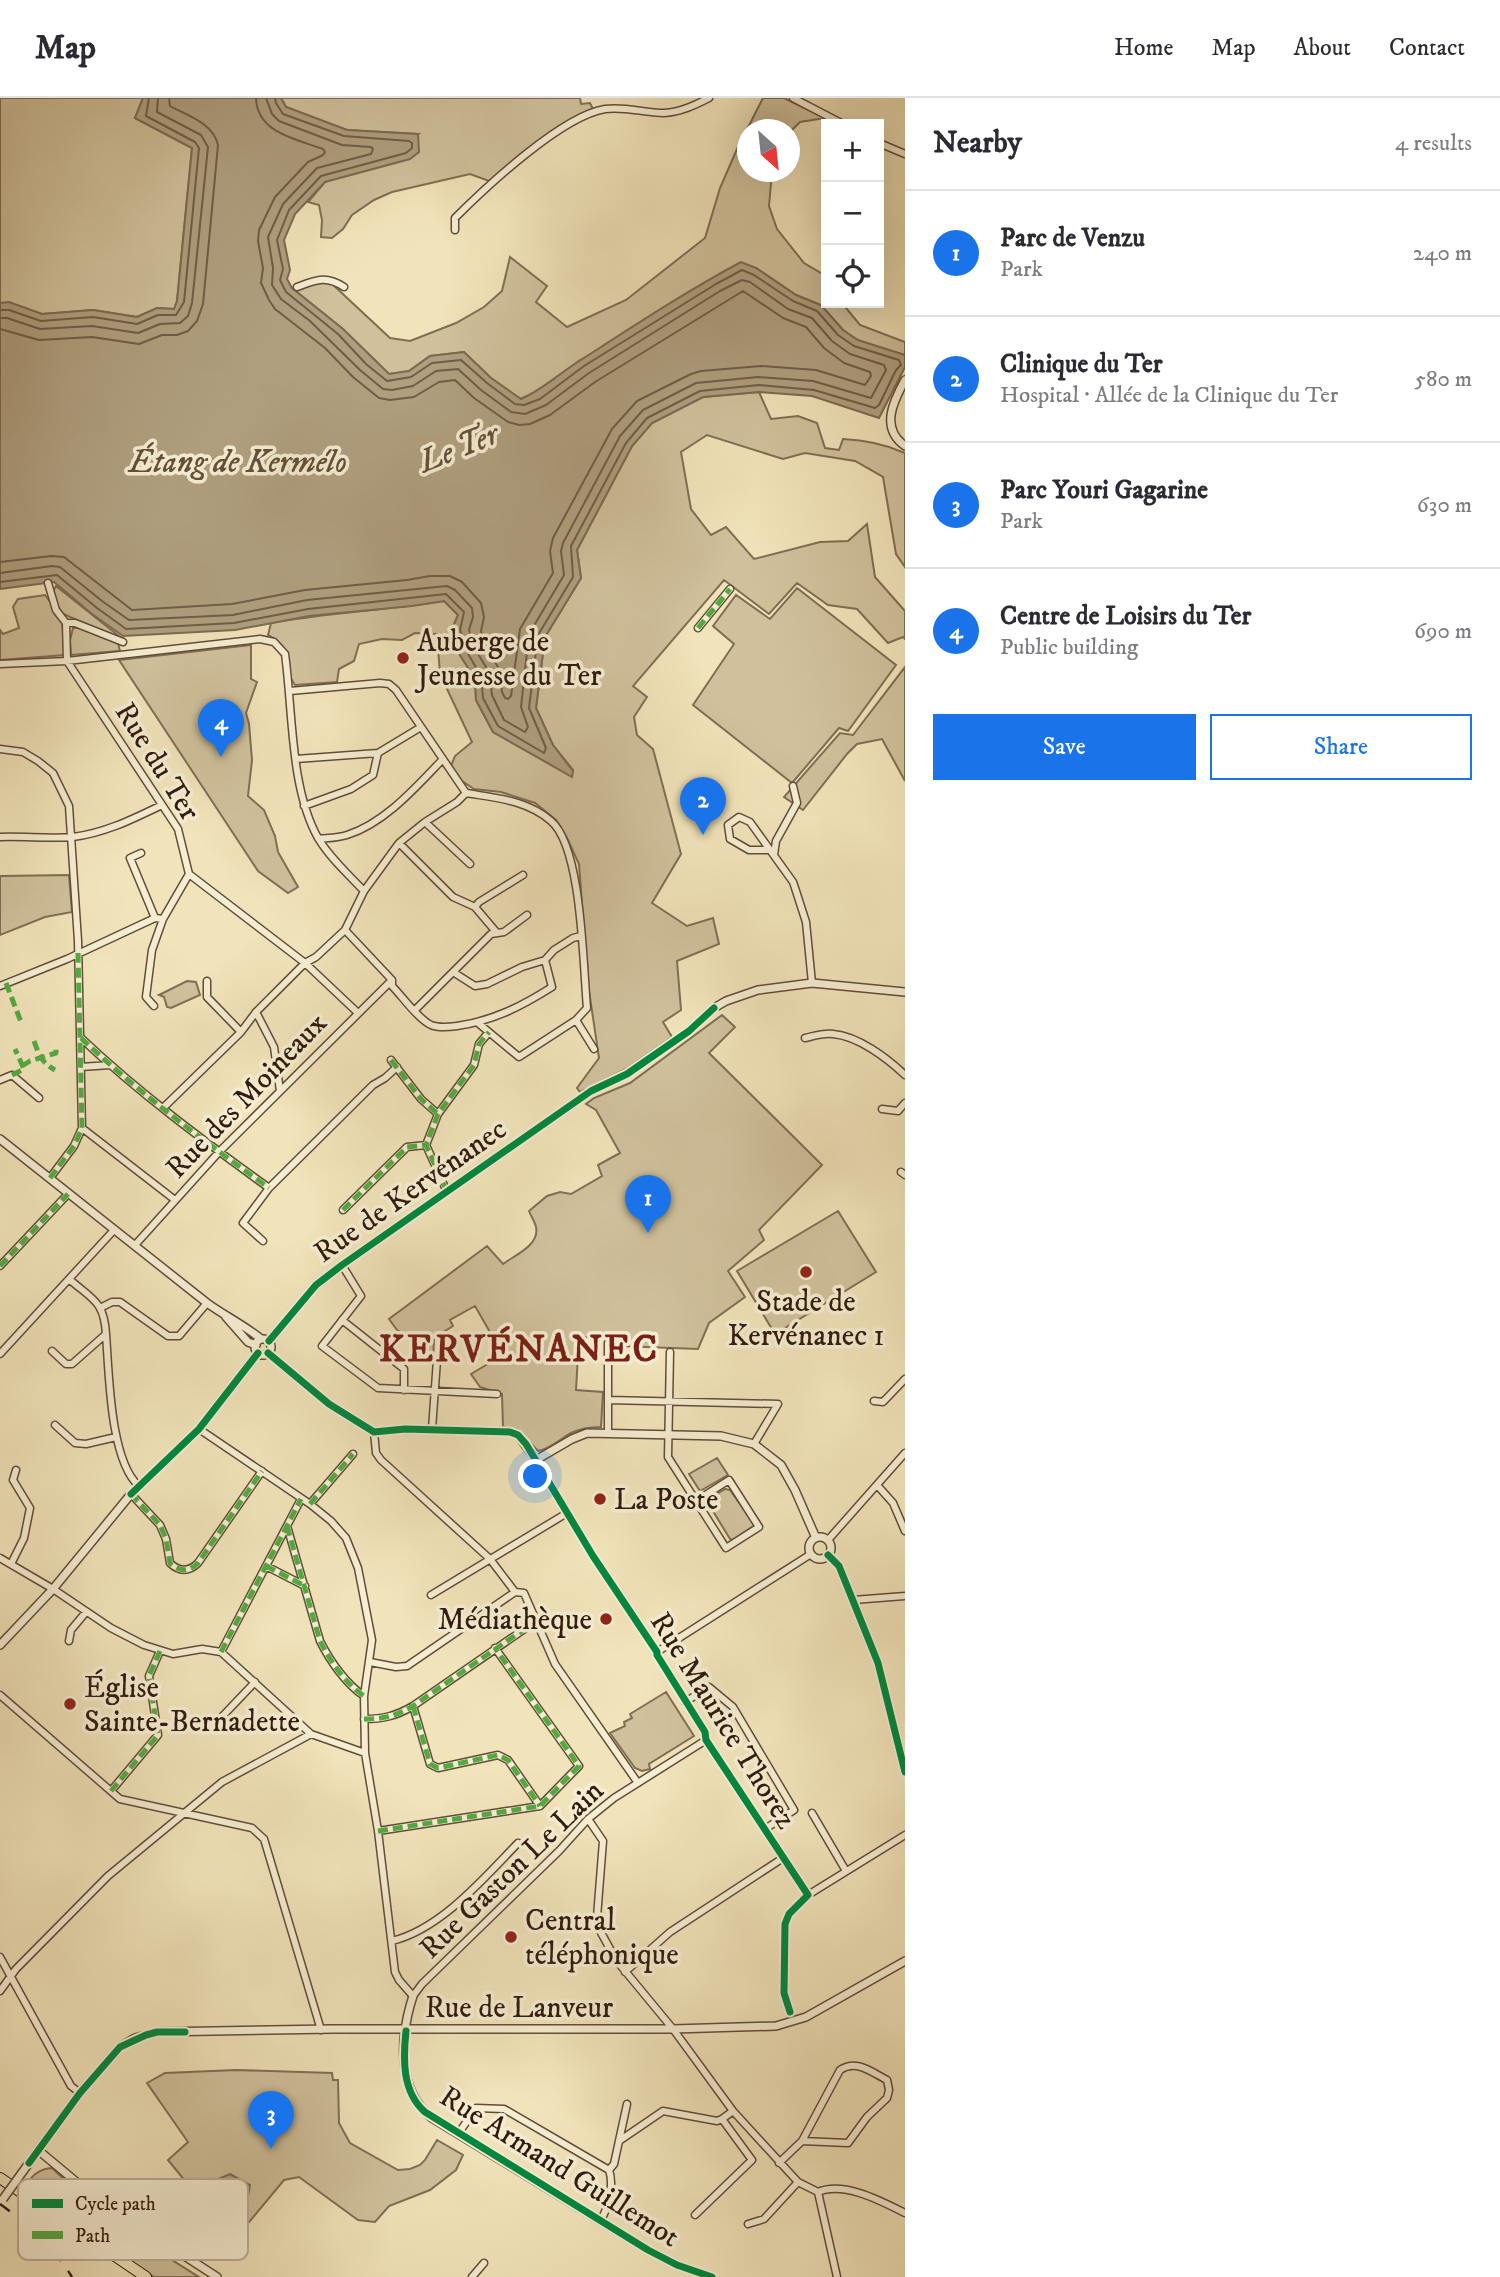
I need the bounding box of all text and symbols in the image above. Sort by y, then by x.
text: Map [35,28,96,69]
text: Home [1114,33,1173,63]
text: Map [1211,33,1256,63]
text: About [1294,33,1351,63]
text: Contact [1389,33,1465,63]
north arrow [737,119,800,182]
map controls [821,119,884,308]
button: + [821,119,884,182]
text: Nearby [933,125,1022,162]
text: 4 results [1395,129,1472,158]
button: − [821,182,884,245]
text: Parc de Venzu [1000,222,1145,255]
text: 1 [952,239,960,268]
text: 240 m [1413,239,1472,268]
button: locate [821,245,884,308]
text: Park [1000,255,1043,284]
text: Clinique du Ter [1000,348,1162,381]
text: 2 [950,365,962,394]
text: 580 m [1415,365,1472,394]
text: Hospital · Allée de la Clinique du Ter [1000,381,1338,410]
water label: Le Ter [411,414,507,484]
water label: Étang de Kermélo [127,442,347,483]
text: Parc Youri Gagarine [1000,474,1208,507]
text: 3 [952,491,960,520]
text: 630 m [1417,491,1472,520]
text: Park [1000,507,1043,536]
text: Centre de Loisirs du Ter [1000,600,1251,633]
text: 4 [949,617,963,646]
text: 690 m [1414,617,1472,646]
place label: Auberge de Jeunesse du Ter [414,624,601,695]
text: Public building [1000,633,1138,662]
marker: Auberge de Jeunesse du Ter [395,650,411,666]
street label: Rue du Ter [106,696,208,828]
pin: 4 [198,699,244,757]
button: Save [933,714,1196,780]
button: Share [1210,714,1472,780]
pin: 2 [680,777,726,835]
street label: Rue des Moineaux [159,1005,336,1187]
street label: Rue de Kervénanec [307,1111,514,1271]
pin: 1 [625,1175,671,1233]
marker: Stade de Kervénanec 1 [798,1264,814,1280]
place label: Stade de Kervénanec 1 [727,1284,885,1355]
district label: KERVÉNANEC [379,1325,659,1374]
your location [518,1459,552,1493]
place label: La Poste [614,1482,718,1519]
marker: La Poste [592,1491,608,1507]
place label: Médiathèque [438,1602,592,1639]
street label: Rue Maurice Thorez [641,1606,804,1836]
marker: Médiathèque [598,1611,614,1627]
place label: Église Sainte-Bernadette [84,1669,300,1741]
marker: Église Sainte-Bernadette [62,1696,78,1712]
street label: Rue Gaston Le Lain [412,1773,612,1967]
place label: Central téléphonique [525,1903,679,1974]
marker: Central téléphonique [503,1929,519,1945]
street label: Rue de Lanveur [425,1990,613,2027]
street label: Rue Armand Guillemot [432,2078,686,2256]
pin: 3 [248,2091,294,2149]
legend [18,2179,248,2260]
text: Cycle path [75,2193,156,2216]
text: Path [75,2225,110,2248]

